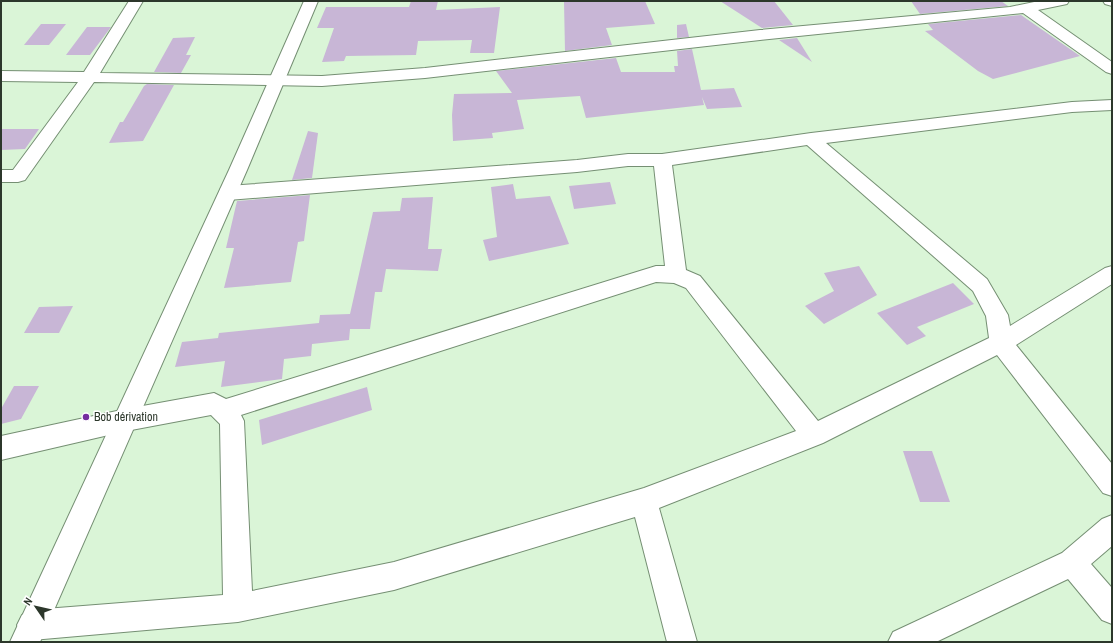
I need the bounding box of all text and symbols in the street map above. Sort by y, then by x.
place label: Bob dérivation [94,409,158,425]
marker: Bob dérivation [81,412,91,422]
north arrow [16,587,56,627]
text: N [20,595,35,608]

